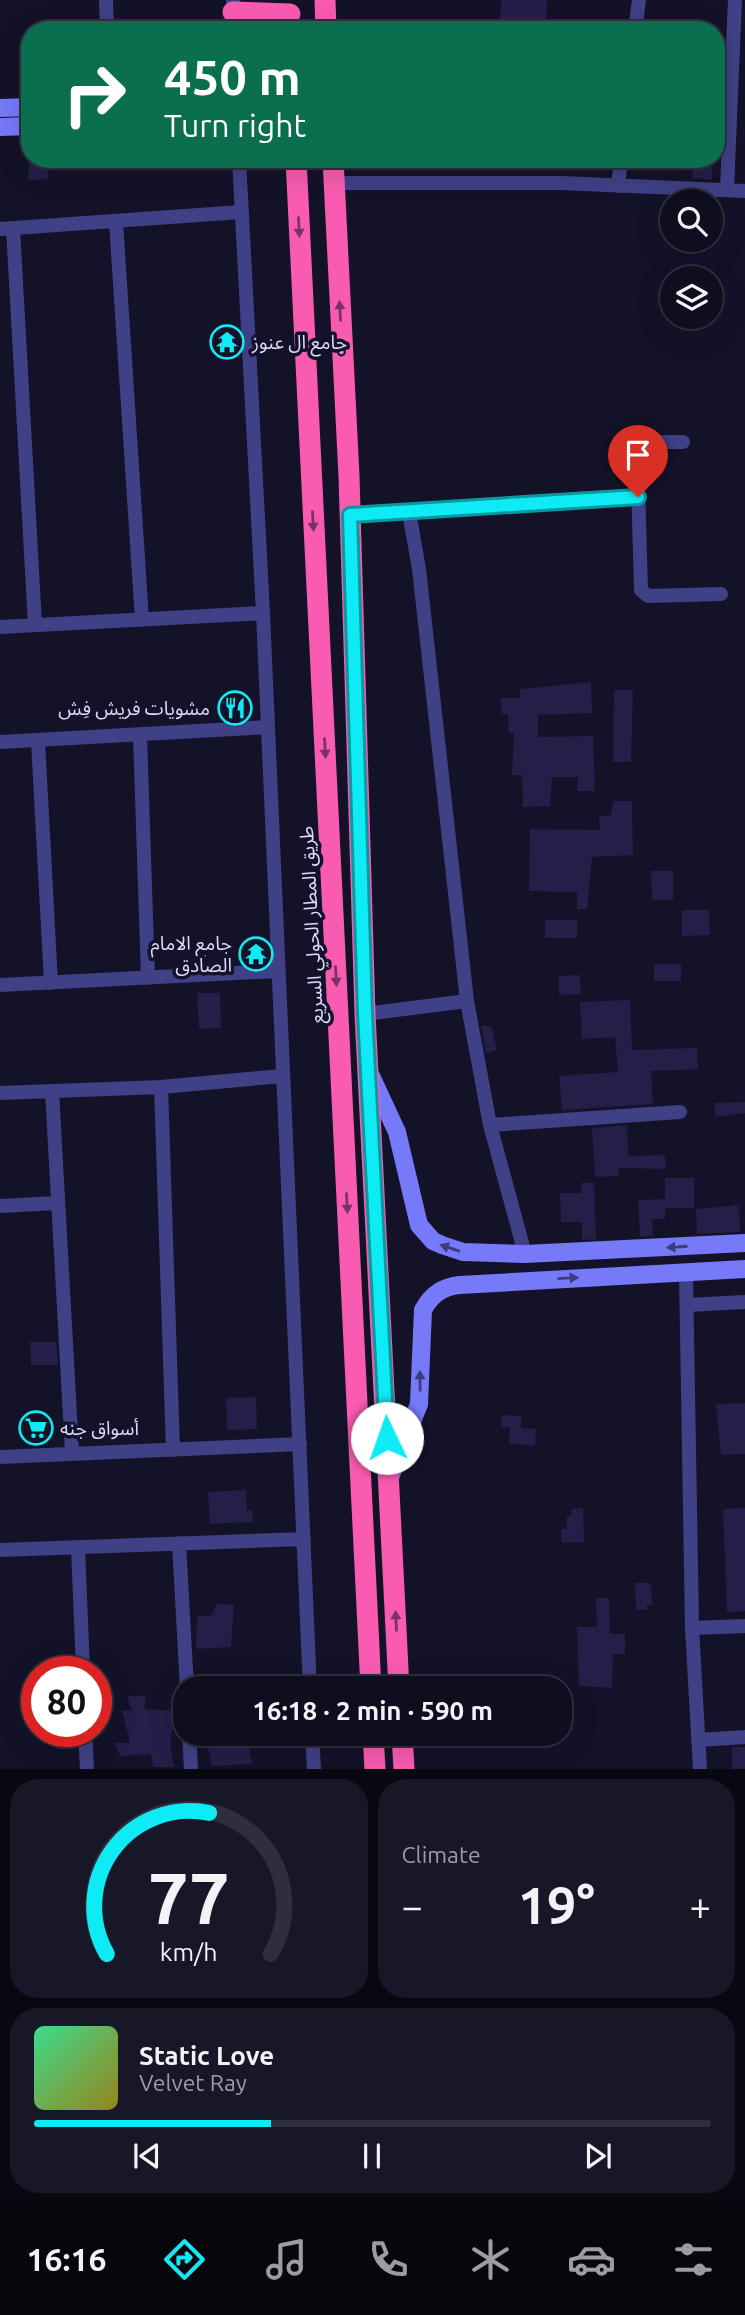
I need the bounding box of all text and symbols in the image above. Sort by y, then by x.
icon: right [49,49,140,140]
text: 450 m [164,49,301,104]
text: Turn right [164,107,306,143]
map controls [660,189,723,329]
button: search [660,189,723,252]
one-way arrow [294,217,305,239]
button: layers [660,266,723,329]
one-way arrow [335,300,346,322]
temple icon: جامع ال عنوز [208,323,246,361]
place label: جامع ال عنوز [251,331,347,357]
pin [608,425,668,497]
icon: arrive [619,436,657,474]
one-way arrow [308,510,319,532]
restaurant icon: مشويات فريش فِش [216,689,254,727]
place label: مشويات فريش فِش [58,697,210,720]
one-way arrow [319,738,330,760]
street label: طريق المطار الحولي السريع [295,825,332,1025]
place label: جامع الامام الصادق [151,932,232,976]
temple icon: جامع الامام الصادق [237,935,275,973]
one-way arrow [331,965,342,987]
one-way arrow [342,1192,353,1214]
one-way arrow [440,1242,461,1253]
one-way arrow [666,1242,688,1253]
one-way arrow [557,1273,579,1284]
one-way arrow [415,1370,426,1392]
position arrow [350,1401,424,1475]
supermarket icon: أسواق جنه [17,1409,55,1447]
place label: أسواق جنه [60,1417,139,1440]
one-way arrow [390,1609,401,1631]
speed limit sign: 80 [21,1656,112,1747]
text: 16:18 · 2 min · 590 m [252,1696,493,1725]
text: Climate [402,1842,481,1867]
text: 77 [148,1857,230,1939]
text: 19° [518,1876,595,1934]
text: − [402,1885,423,1927]
text: + [690,1885,711,1927]
text: km/h [160,1938,218,1966]
text: Static Love [139,2041,274,2070]
text: Velvet Ray [139,2070,247,2095]
icon: previous [128,2137,166,2175]
icon: pause [353,2137,391,2175]
icon: next [579,2137,617,2175]
icon: directions [160,2235,209,2284]
icon: music [262,2235,311,2284]
icon: phone [364,2235,413,2284]
icon: climate [466,2235,515,2284]
icon: car [567,2235,616,2284]
icon: filters [669,2235,718,2284]
text: 16:16 [26,2241,107,2277]

